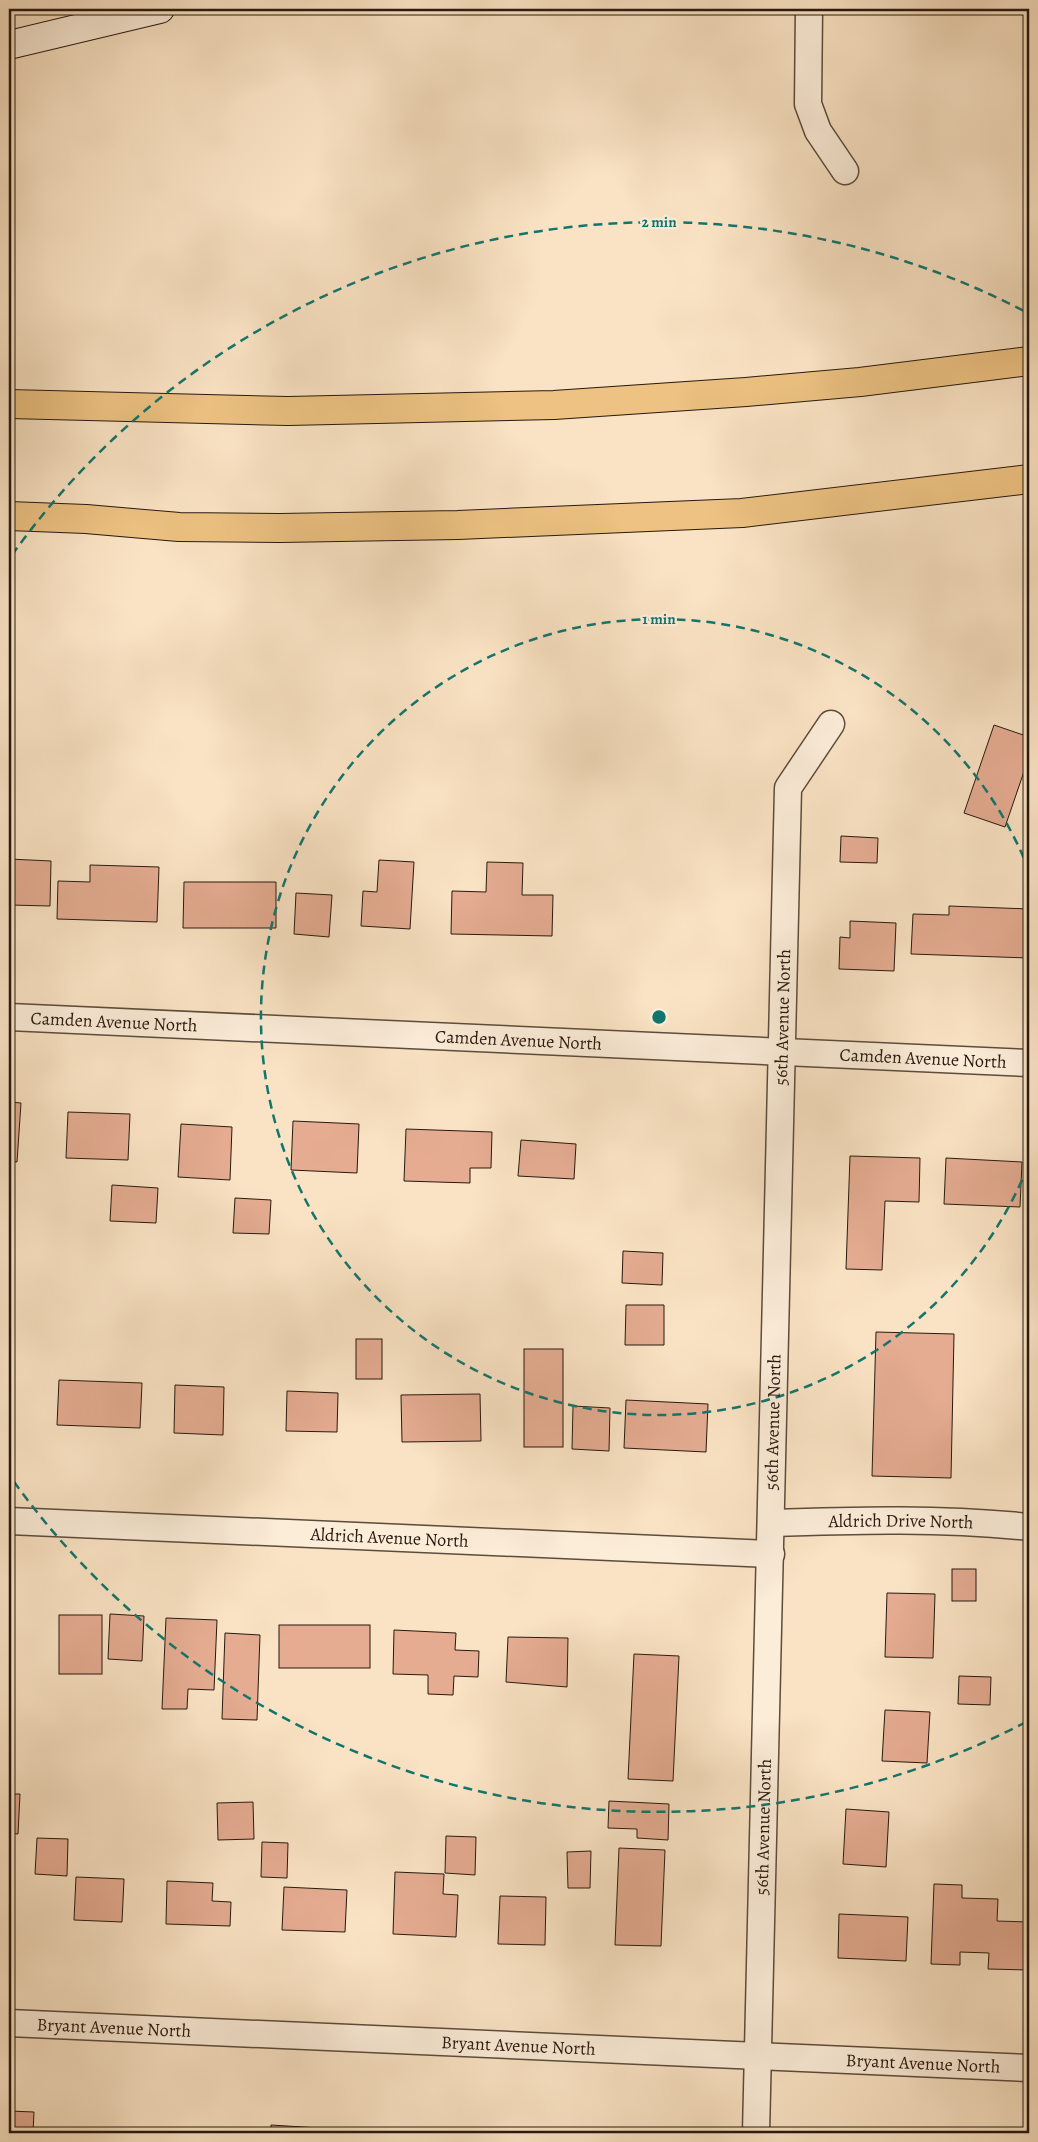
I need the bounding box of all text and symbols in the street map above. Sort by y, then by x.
text: 2 min [641,212,677,232]
text: 1 min [642,609,676,629]
street label: 56th Avenue North [769,948,796,1086]
street label: Camden Avenue North [30,1006,198,1038]
centre of rings [650,1008,668,1026]
street label: Camden Avenue North [434,1024,603,1056]
street label: Camden Avenue North [839,1042,1007,1074]
street label: 56th Avenue North [759,1353,787,1491]
street label: Aldrich Drive North [827,1508,974,1535]
street label: Aldrich Avenue North [309,1522,470,1553]
street label: 56th Avenue North [750,1758,777,1896]
street label: Bryant Avenue North [36,2012,192,2043]
street label: Bryant Avenue North [441,2030,597,2061]
street label: Bryant Avenue North [845,2048,1001,2079]

